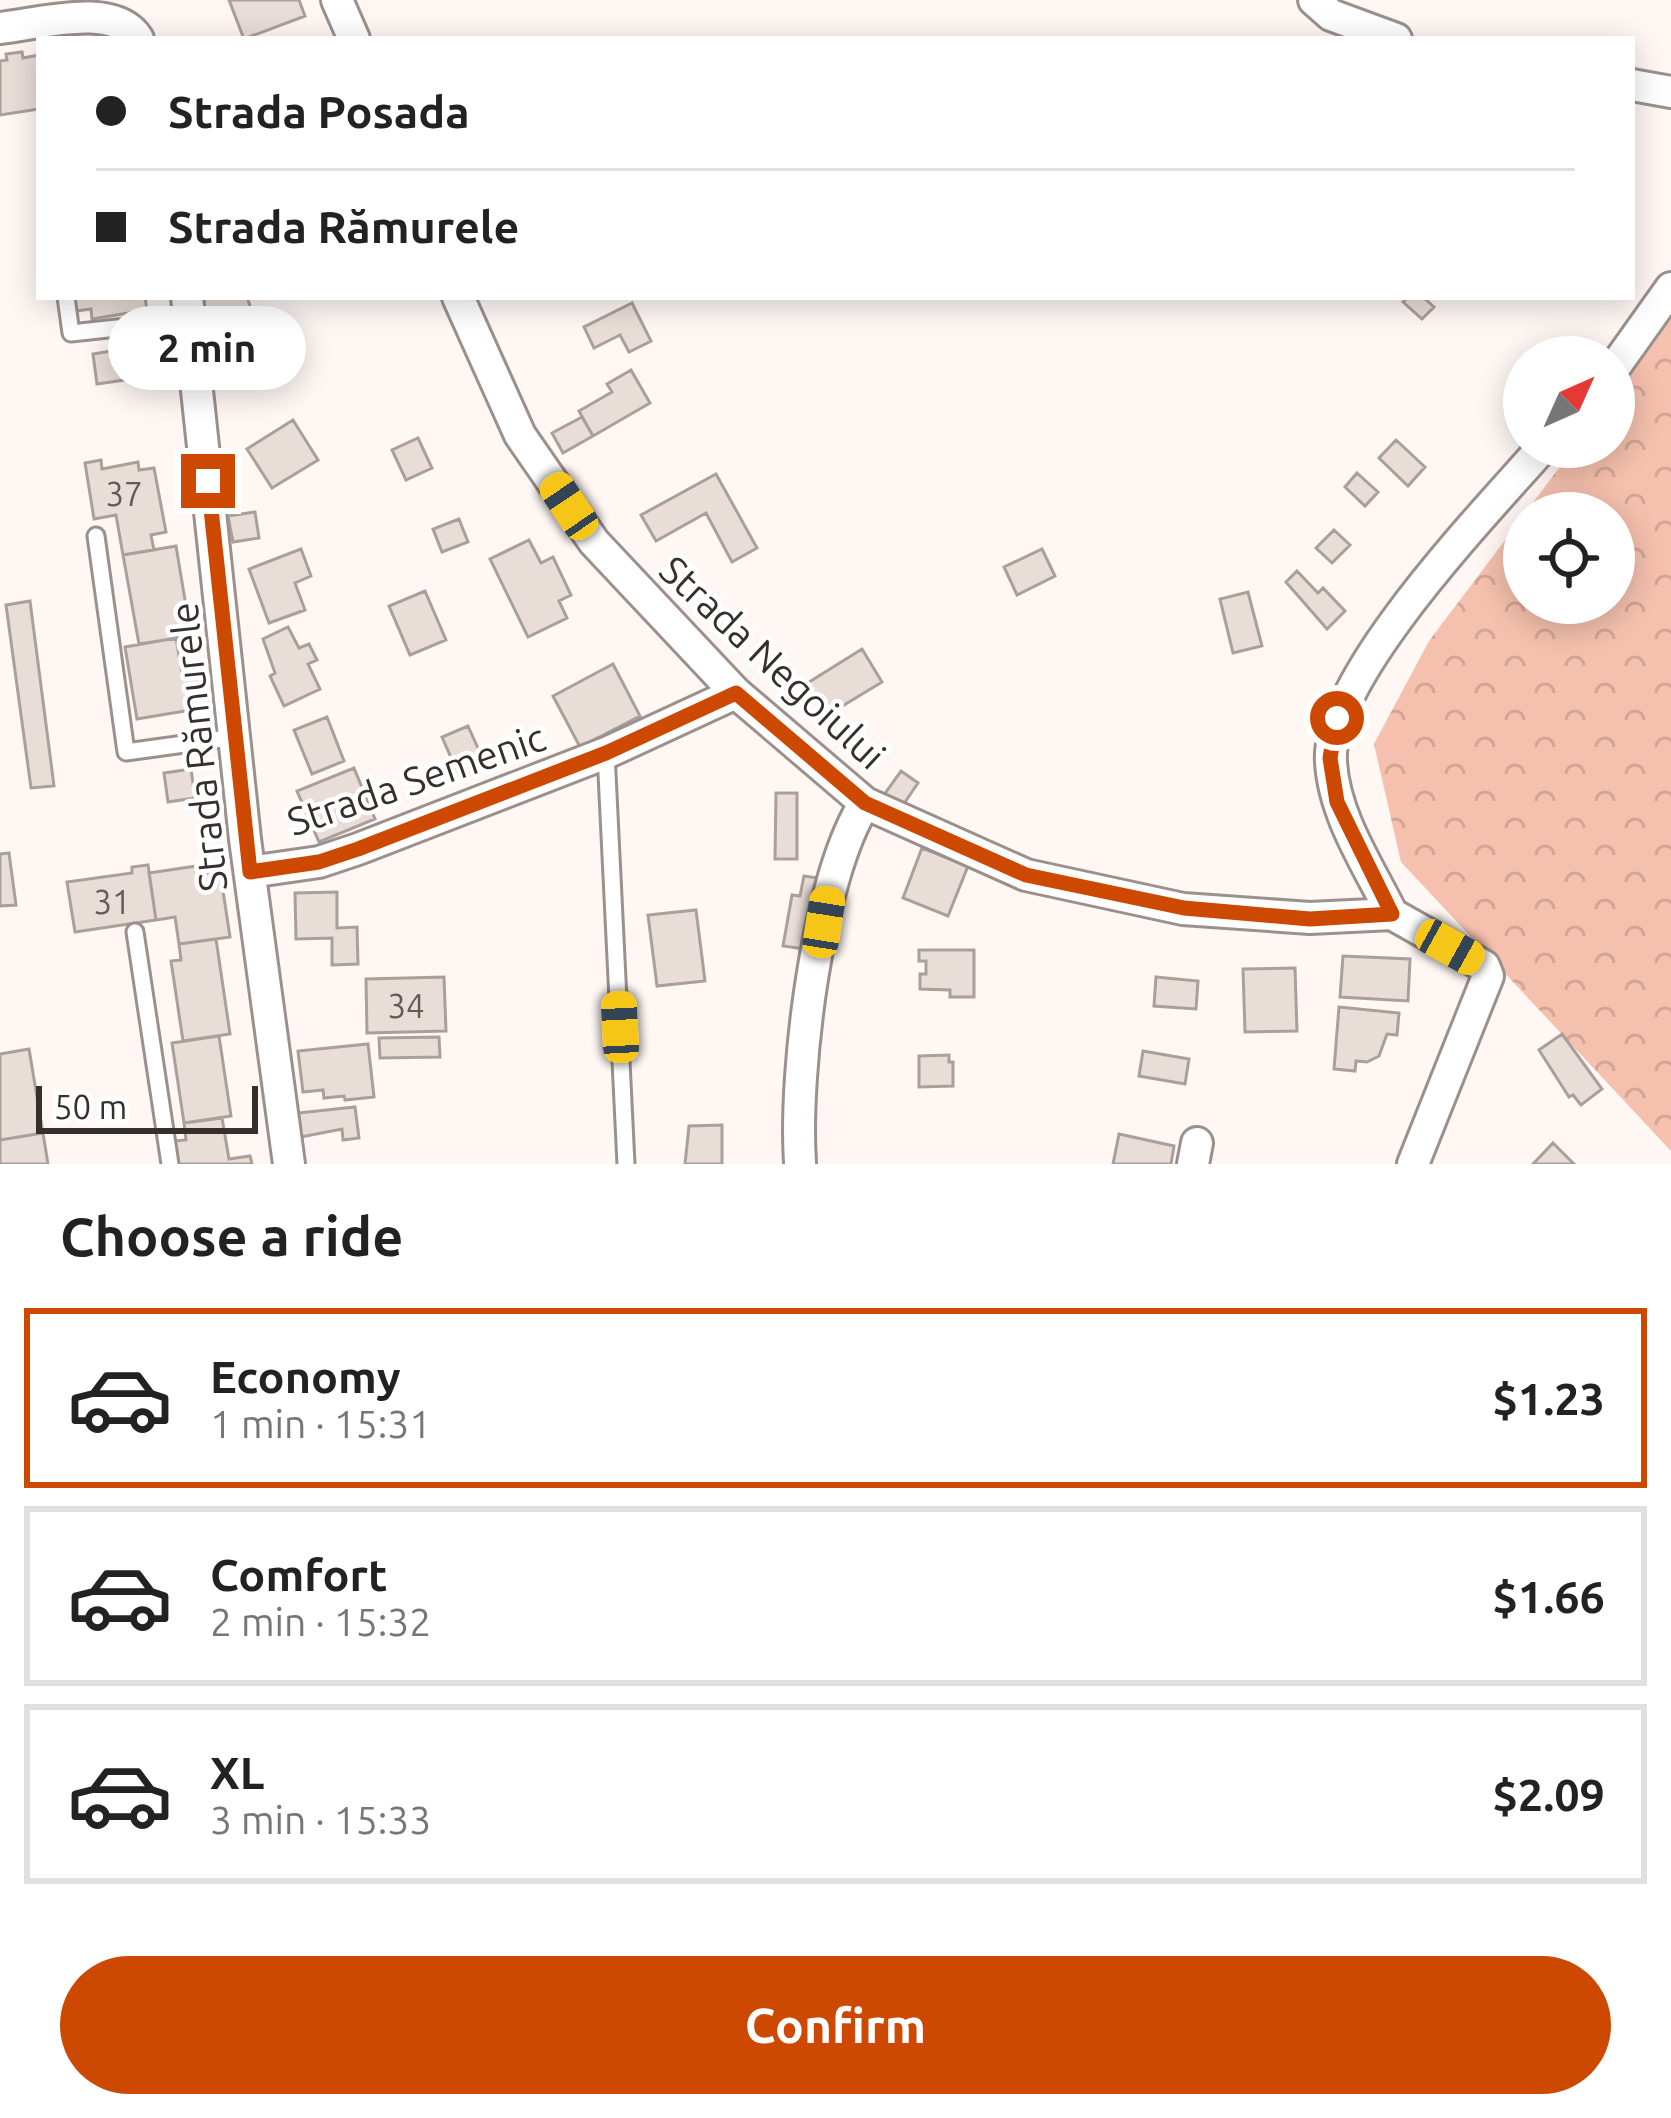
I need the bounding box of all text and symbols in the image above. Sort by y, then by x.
text: Strada Posada [168,86,470,137]
text: Strada Rămurele [168,201,519,252]
callout: 2 min [109,307,307,391]
text: 2 min [158,326,256,369]
north arrow [1503,336,1635,468]
map controls [1503,336,1635,624]
route end [181,454,235,508]
car [534,466,604,546]
house number: 37 [105,475,143,512]
button: locate [1503,492,1635,624]
street label: Strada Negoiului [652,547,894,777]
street label: Strada Rămurele [161,600,235,894]
route start [1310,691,1364,745]
street label: Strada Semenic [282,715,550,843]
house number: 31 [93,883,131,920]
car [801,884,847,960]
car [1410,914,1490,980]
house number: 34 [387,987,425,1024]
car [600,990,640,1064]
scale bar [36,1080,258,1133]
text: 50 m [54,1088,127,1125]
text: Choose a ride [60,1206,403,1266]
icon: car [66,1344,174,1452]
text: Economy [210,1351,401,1402]
text: $1.23 [1492,1373,1605,1424]
text: 1 min · 15:31 [210,1402,431,1445]
icon: car [66,1542,174,1650]
text: Comfort [210,1549,387,1600]
text: $1.66 [1492,1571,1605,1622]
text: 2 min · 15:32 [210,1600,431,1643]
icon: car [66,1740,174,1848]
text: XL [210,1747,264,1798]
text: $2.09 [1492,1769,1605,1820]
text: 3 min · 15:33 [210,1798,431,1841]
button: Confirm [60,1956,1611,2094]

